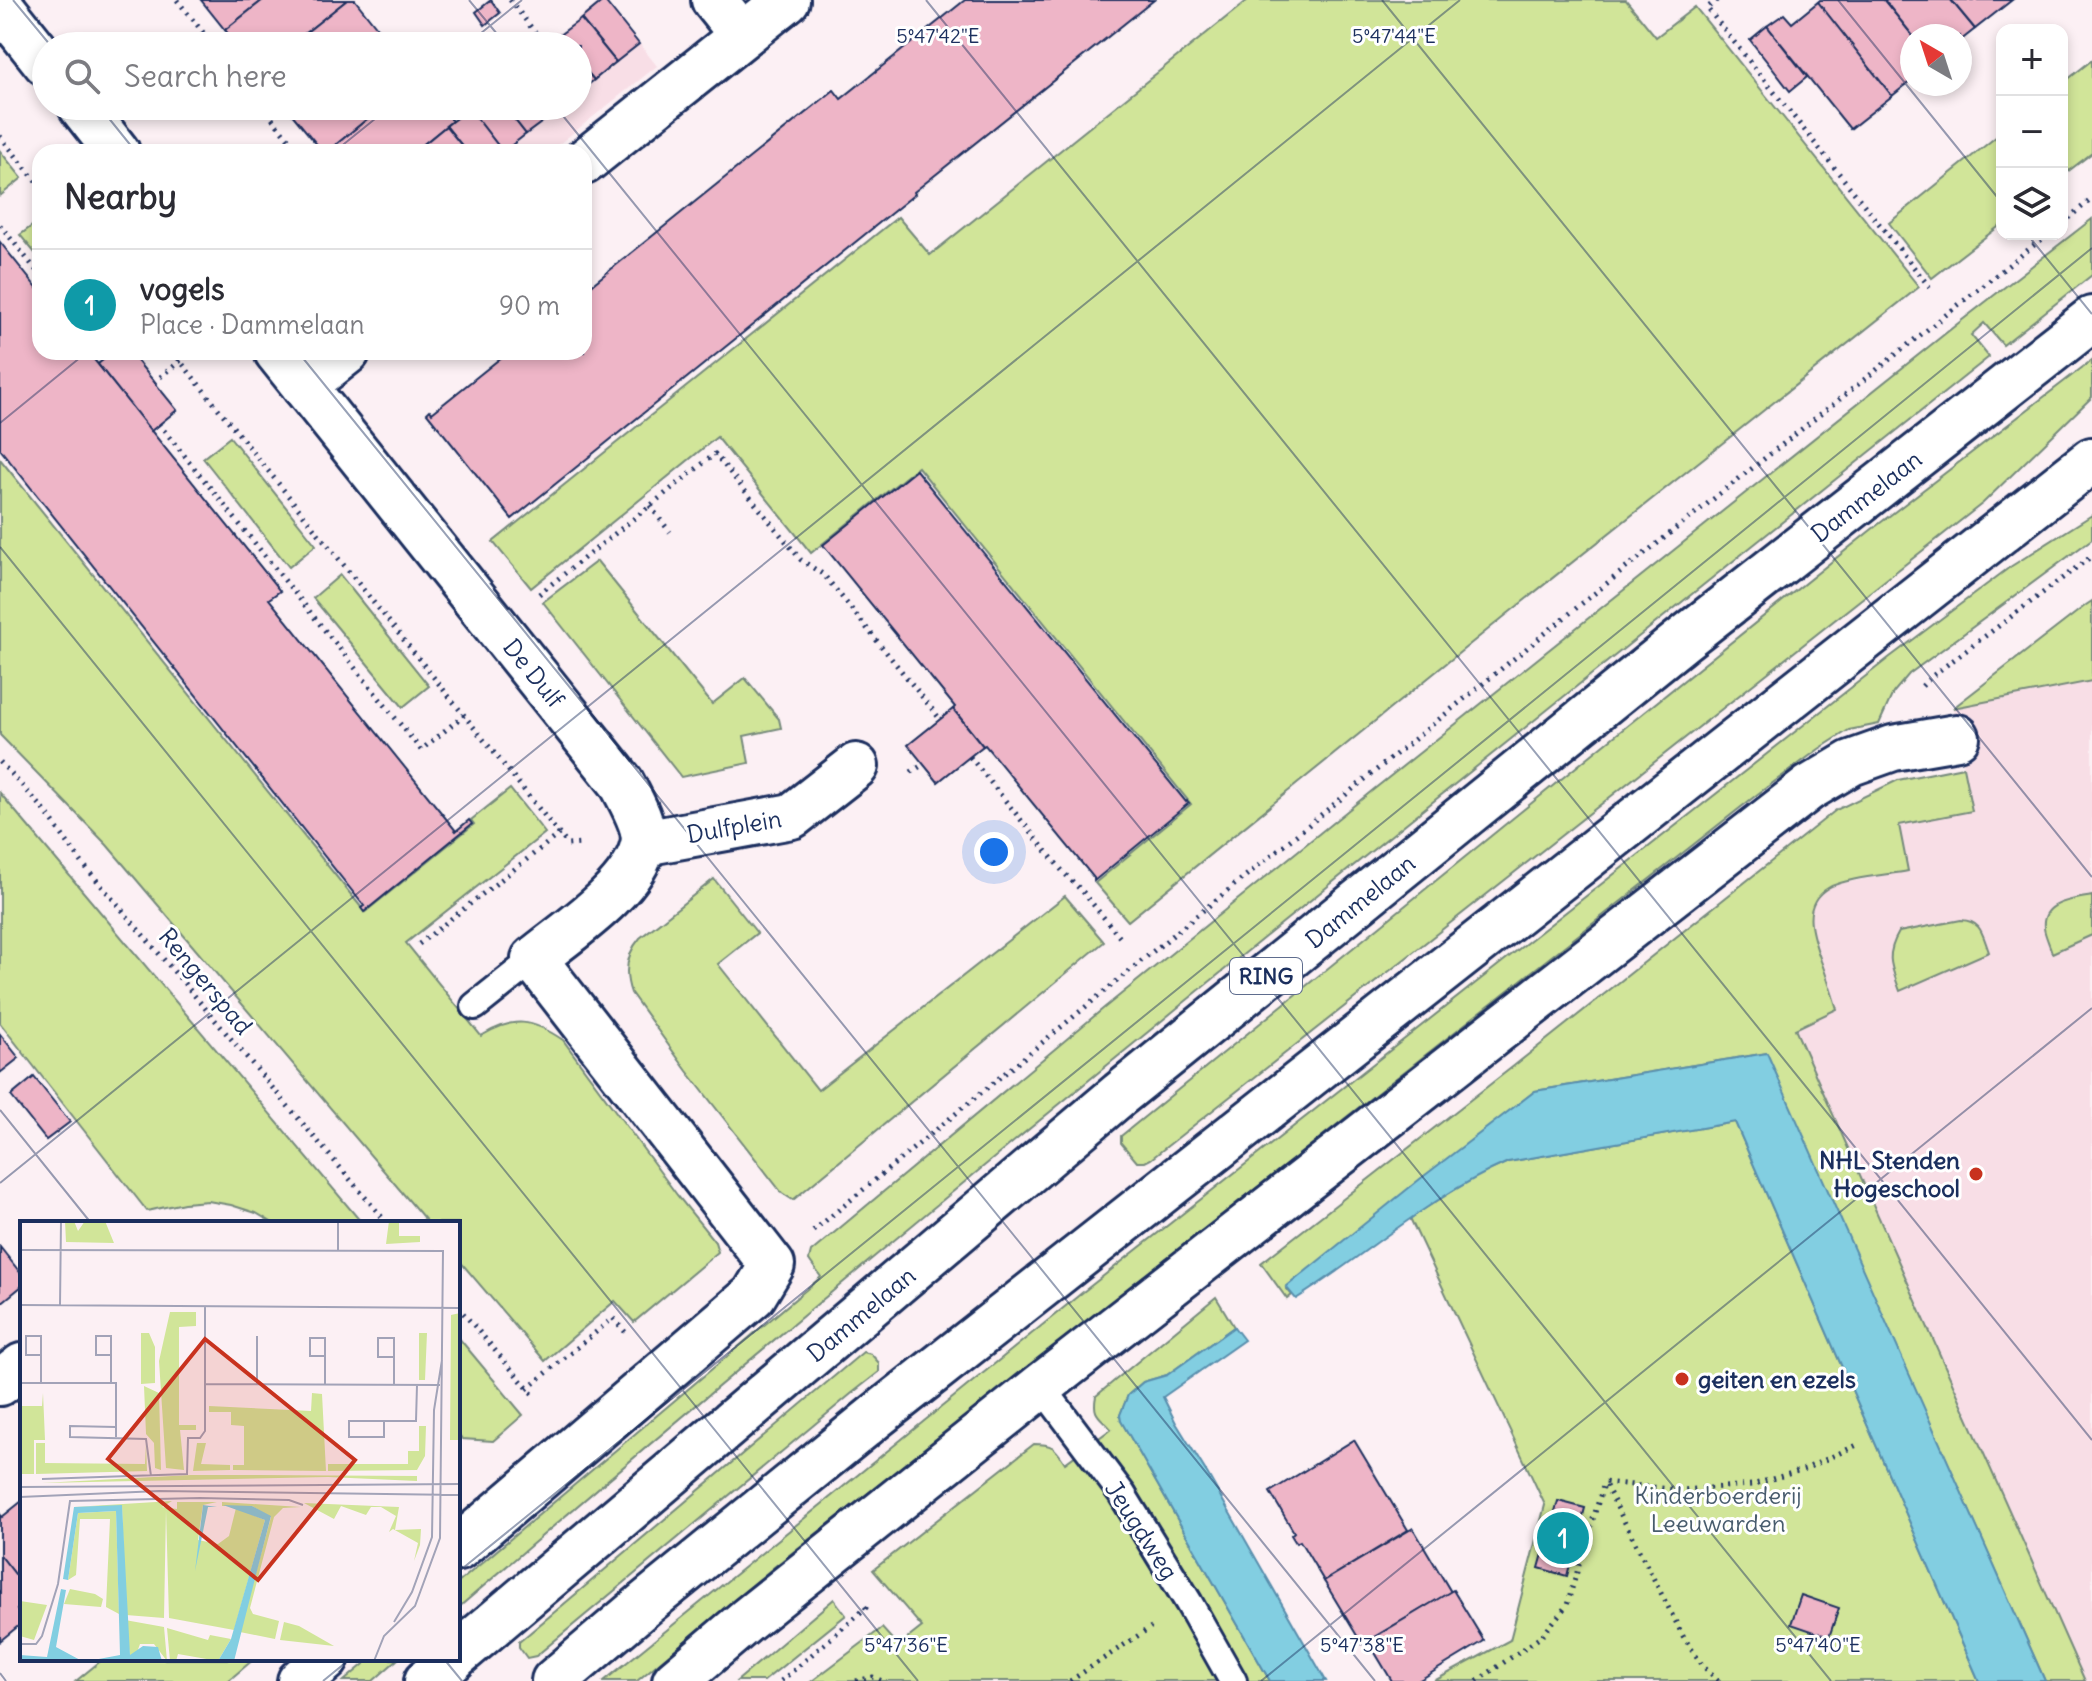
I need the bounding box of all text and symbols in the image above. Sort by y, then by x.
text: 5°47'42"E [896,23,980,48]
text: 5°47'44"E [1352,23,1436,48]
north arrow [1900,24,1972,96]
map controls [1996,24,2068,240]
button: + [1996,24,2068,96]
search box [32,32,592,120]
icon: search [60,54,104,98]
text: Search here [124,57,287,95]
button: − [1996,96,2068,168]
button: layers [1996,168,2068,240]
text: Nearby [64,175,177,218]
text: vogels [140,270,225,308]
text: 1 [85,289,95,322]
text: 90 m [499,289,560,322]
text: Place · Dammelaan [140,308,364,341]
street label: Dammelaan [1805,443,1927,549]
street label: De Dulf [497,633,572,714]
street label: Dulfplein [684,803,784,849]
your location [974,832,1014,872]
street label: Dammelaan [1299,848,1421,954]
street label: Rengerspad [153,922,259,1040]
road number: RING [1230,958,1302,994]
place label: NHL Stenden Hogeschool [1819,1145,1960,1203]
marker: NHL Stenden Hogeschool [1967,1165,1985,1183]
inset map [20,1221,460,1661]
street label: Dammelaan [801,1260,921,1368]
place label: geiten en ezels [1698,1364,1856,1394]
marker: geiten en ezels [1673,1370,1691,1388]
street label: Jeugdweg [1099,1475,1185,1585]
park label: Kinderboerderij Leeuwarden [1634,1480,1802,1538]
pin: 1 [1537,1508,1589,1568]
text: 5°47'36"E [864,1632,948,1657]
text: 5°47'38"E [1320,1632,1404,1657]
text: 5°47'40"E [1775,1632,1861,1657]

